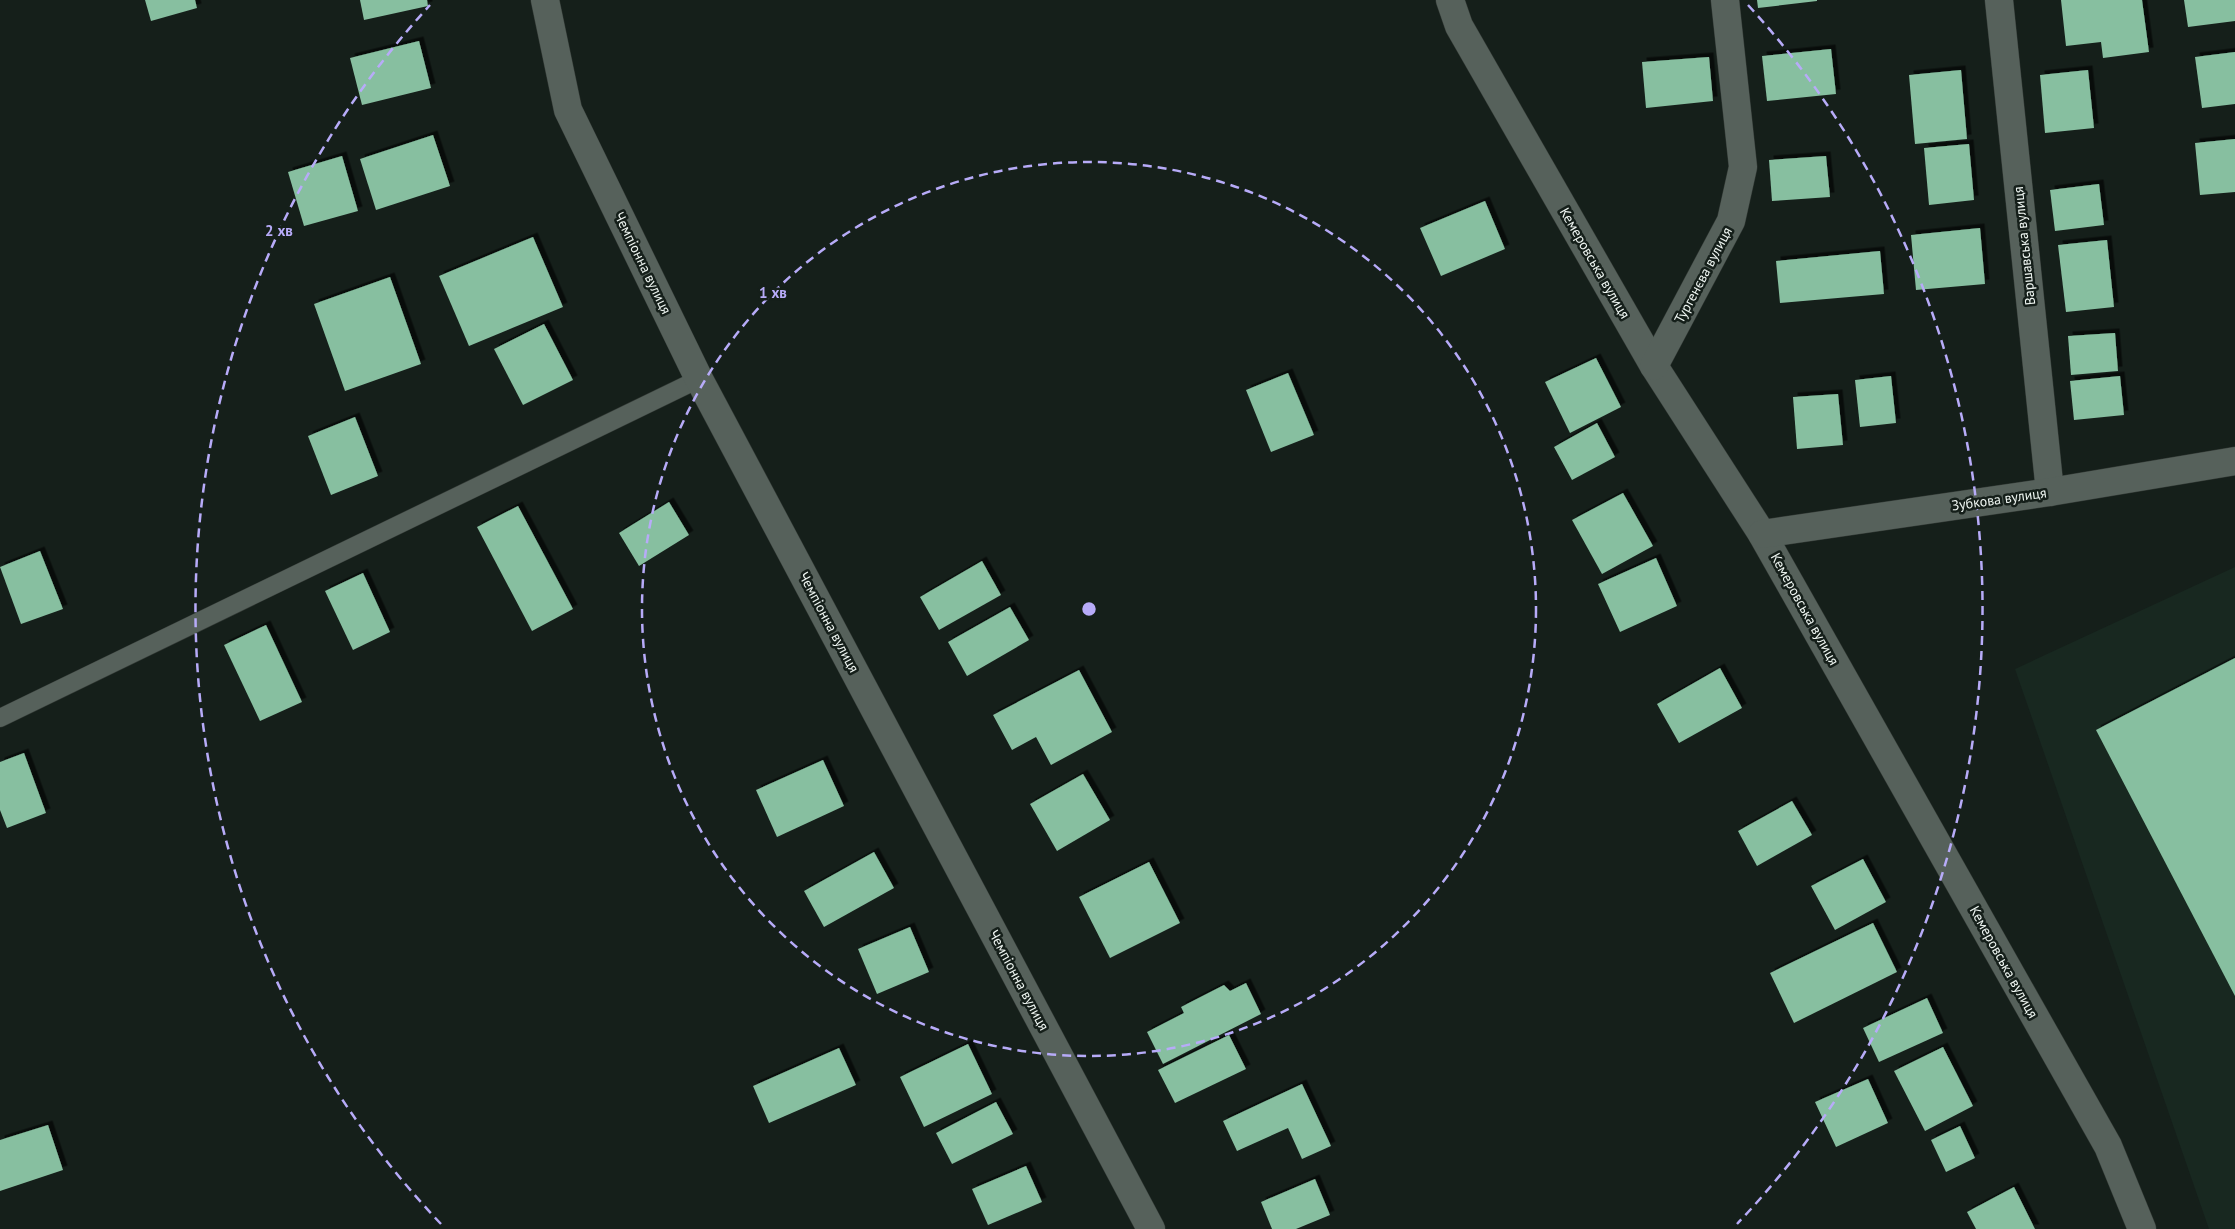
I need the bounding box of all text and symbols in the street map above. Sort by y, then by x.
street label: Варшавська вулиця [2009,186,2039,306]
street label: Кемеровська вулиця [1556,204,1634,322]
street label: Чемпіонна вулиця [610,209,676,317]
text: 2 хв [265,221,293,240]
street label: Тургенєва вулиця [1670,224,1736,326]
text: 1 хв [759,283,787,302]
street label: Зубкова вулиця [1950,483,2048,515]
street label: Кемеровська вулиця [1767,550,1843,668]
street label: Чемпіонна вулиця [795,569,863,675]
centre of rings [1080,600,1098,618]
street label: Кемеровська вулиця [1966,903,2042,1021]
street label: Чемпіонна вулиця [985,927,1053,1033]

